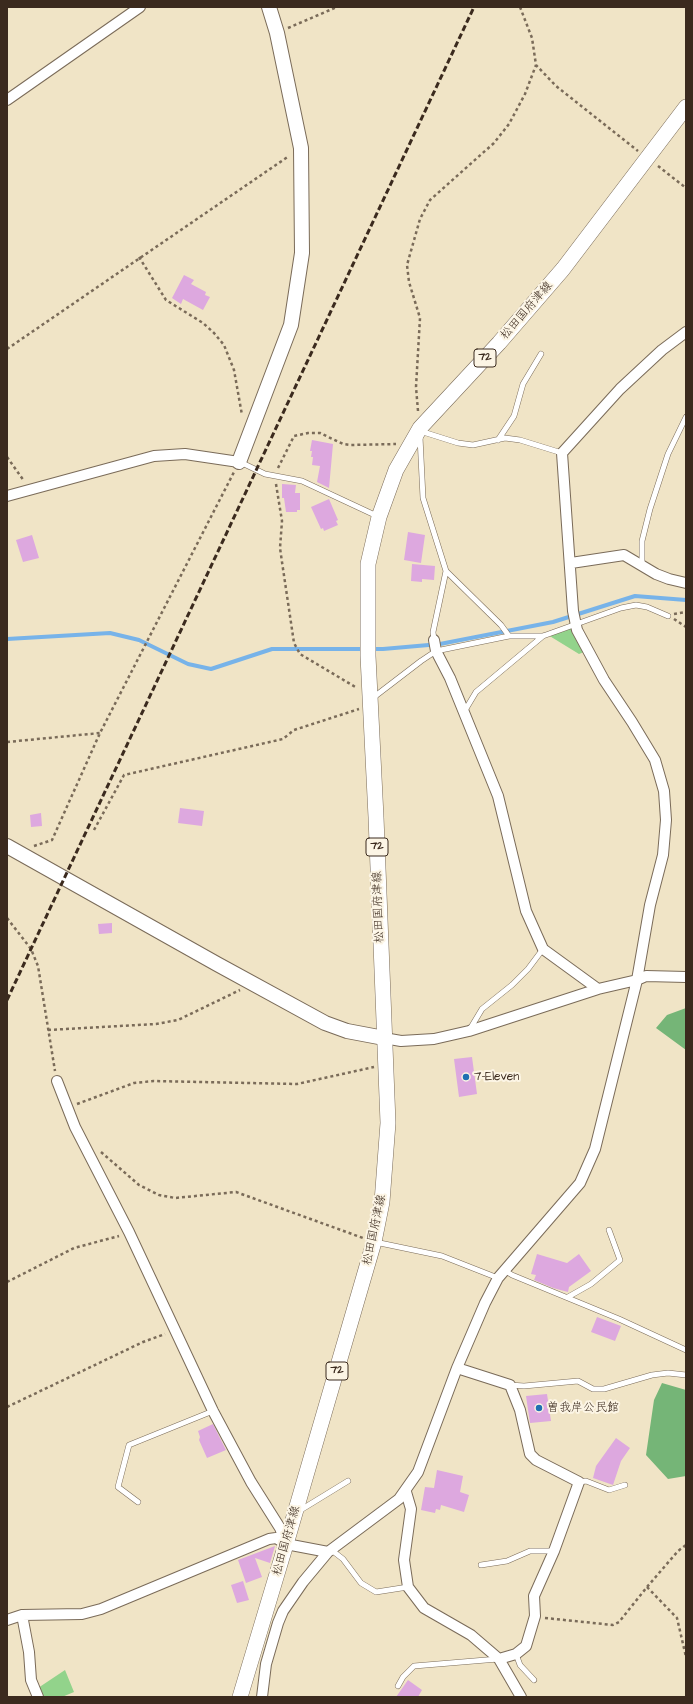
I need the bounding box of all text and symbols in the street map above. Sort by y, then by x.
street label: 松田国府津線 [498,279,556,343]
road number: 72 [474,349,496,367]
road number: 72 [366,838,388,856]
street label: 松田国府津線 [371,871,387,943]
place label: 7-Eleven [474,1070,519,1084]
marker: 7-Eleven [461,1072,471,1082]
street label: 松田国府津線 [360,1193,390,1267]
road number: 72 [326,1362,348,1380]
place label: 曽我岸公民館 [547,1401,619,1415]
marker: 曽我岸公民館 [534,1403,544,1413]
street label: 松田国府津線 [270,1504,304,1578]

